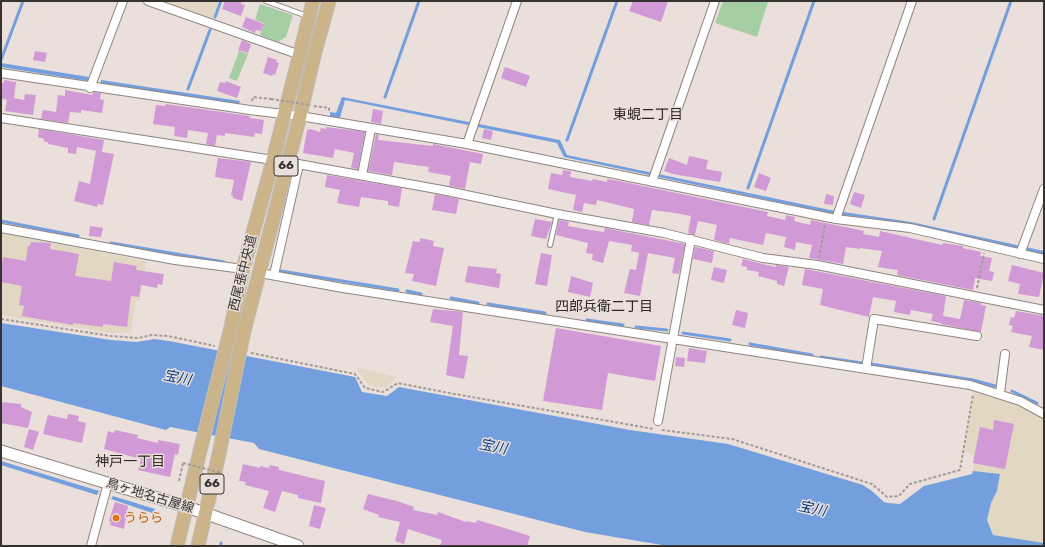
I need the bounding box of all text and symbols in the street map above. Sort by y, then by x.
district label: 東蜆二丁目 [613,107,683,123]
road number: 66 [274,156,298,176]
street label: 西尾張中央道 [226,233,260,313]
district label: 四郎兵衛二丁目 [555,299,653,315]
water label: 宝川 [162,367,192,389]
water label: 宝川 [478,436,508,458]
district label: 神戸一丁目 [95,454,165,470]
road number: 66 [200,474,224,494]
street label: 鳥ヶ地名古屋線 [104,475,196,517]
water label: 宝川 [797,498,827,520]
place label: うらら [124,510,163,526]
marker: うらら [111,513,121,523]

